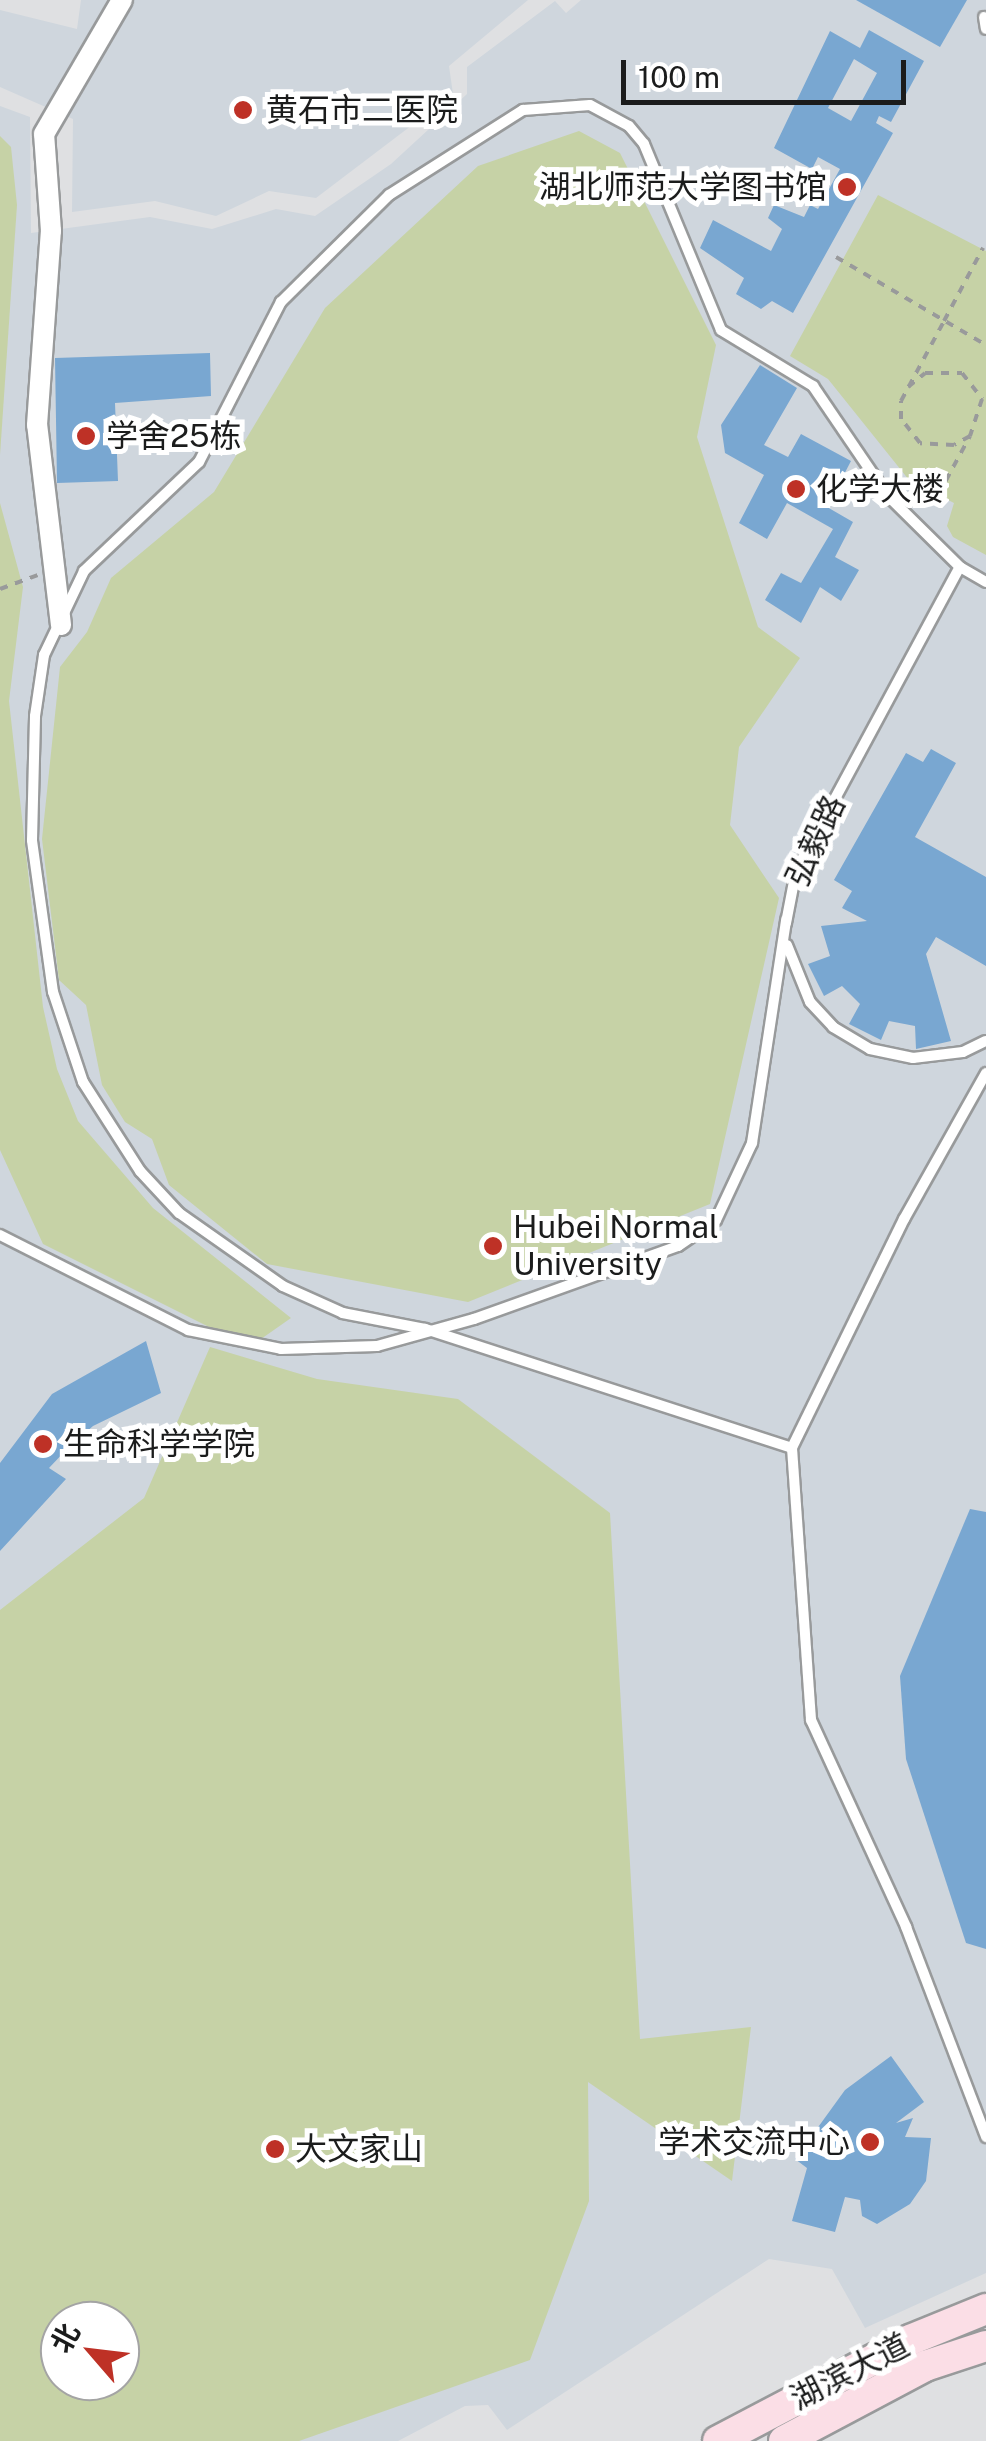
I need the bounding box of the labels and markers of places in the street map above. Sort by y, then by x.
place label: 黄石市二医院 [266,91,458,129]
marker: 黄石市二医院 [230,97,256,123]
place label: 湖北师范大学图书馆 [539,168,827,206]
marker: 湖北师范大学图书馆 [836,176,858,198]
place label: 学舍25栋 [106,417,242,455]
marker: 学舍25栋 [75,425,97,447]
place label: 化学大楼 [816,470,944,508]
marker: 化学大楼 [785,478,807,500]
place label: Hubei Normal University [513,1209,719,1284]
marker: Hubei Normal University [482,1235,504,1257]
place label: 生命科学学院 [63,1425,255,1463]
marker: 生命科学学院 [32,1433,54,1455]
place label: 学术交流中心 [658,2123,850,2161]
place label: 大文家山 [295,2130,423,2168]
marker: 学术交流中心 [859,2131,881,2153]
marker: 大文家山 [264,2138,286,2160]

